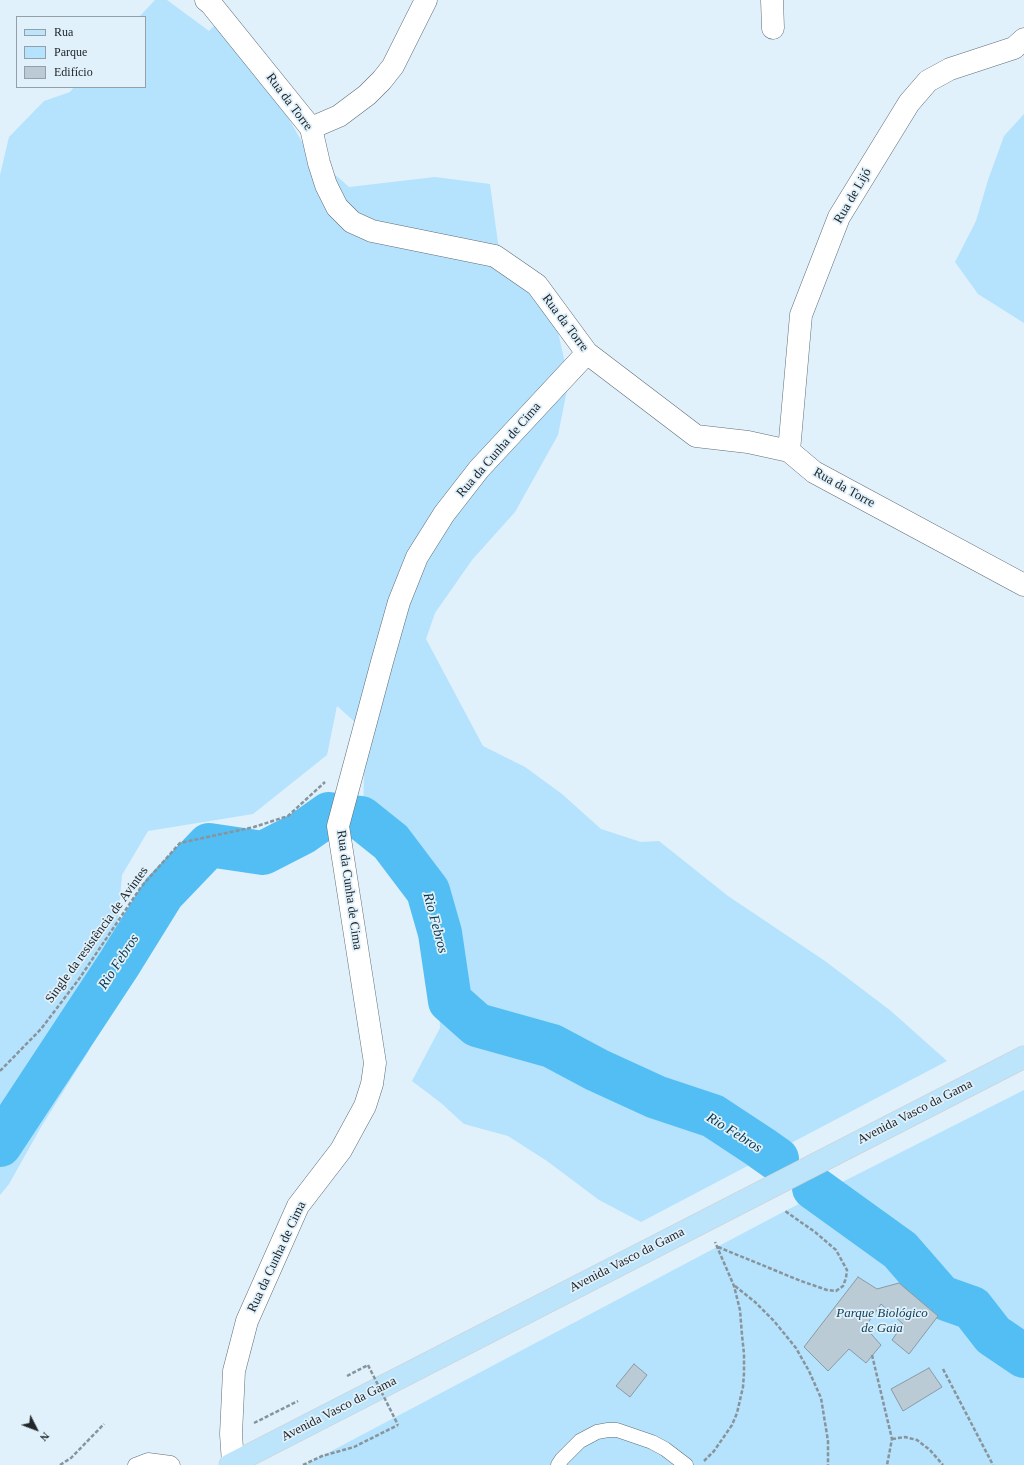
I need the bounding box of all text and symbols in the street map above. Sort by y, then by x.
legend [16,16,146,88]
text: Rua [54,25,73,39]
text: Parque [54,45,87,59]
text: Edifício [54,65,93,79]
street label: Rua da Torre [262,70,316,134]
street label: Rua de Lijó [831,166,875,226]
street label: Rua da Torre [538,291,592,355]
street label: Rua da Cunha de Cima [454,399,544,501]
street label: Rua da Torre [811,465,877,511]
street label: Rua da Cunha de Cima [333,829,365,951]
street label: Single da resistência de Avintes [42,864,152,1006]
water label: Rio Febros [419,891,451,955]
water label: Rio Febros [95,931,143,993]
street label: Avenida Vasco da Gama [855,1076,975,1148]
water label: Rio Febros [703,1109,765,1157]
street label: Rua da Cunha de Cima [244,1199,310,1315]
street label: Avenida Vasco da Gama [567,1224,687,1296]
park label: Parque Biológico de Gaia [836,1306,928,1337]
street label: Avenida Vasco da Gama [279,1373,399,1445]
north arrow [16,1409,56,1449]
text: N [38,1430,52,1444]

